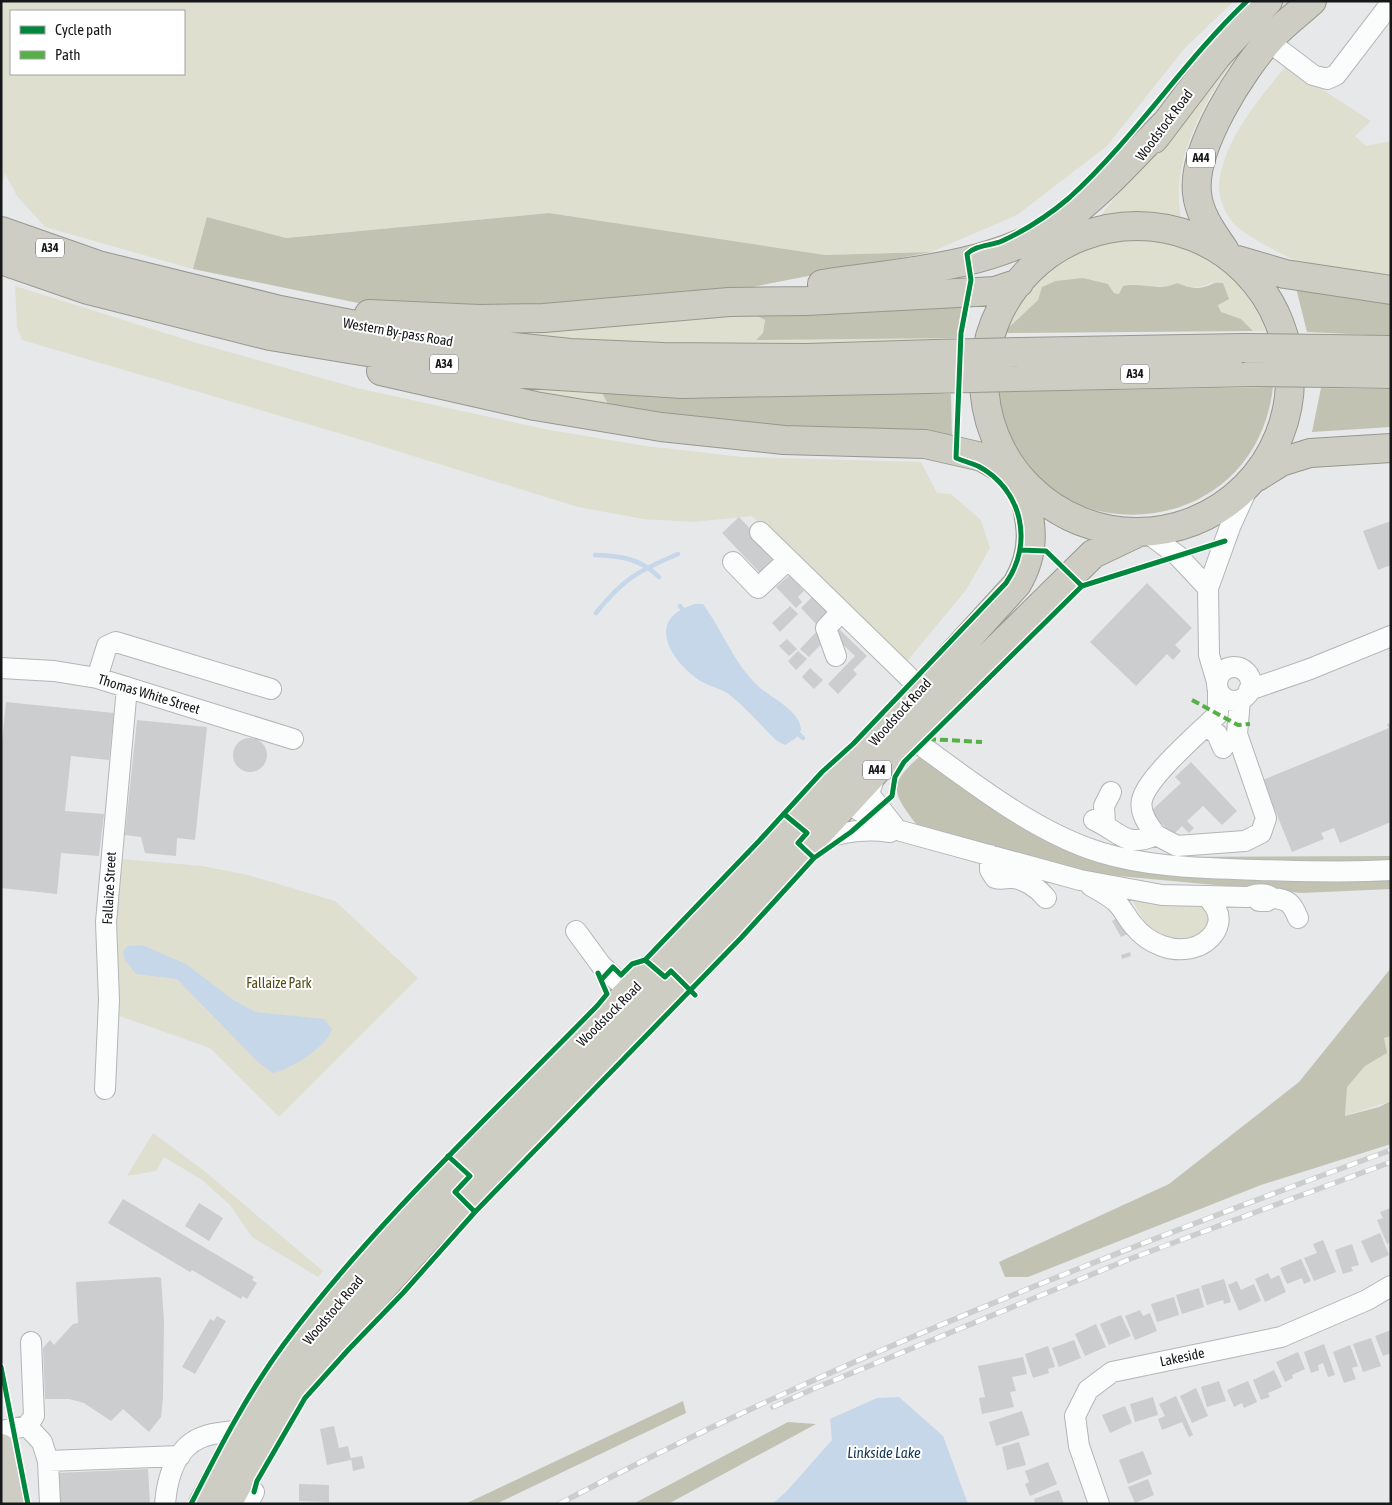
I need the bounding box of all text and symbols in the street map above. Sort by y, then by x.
legend [10,10,185,75]
text: Cycle path [55,21,112,38]
text: Path [55,46,81,63]
street label: Woodstock Road [1132,86,1196,164]
road number: A44 [1187,148,1215,168]
road number: A34 [36,238,64,258]
street label: Western By-pass Road [342,314,454,350]
road number: A34 [430,354,458,374]
road number: A34 [1121,364,1149,384]
street label: Thomas White Street [96,671,202,717]
street label: Woodstock Road [866,675,934,749]
road number: A44 [863,760,891,780]
street label: Fallaize Street [99,851,119,925]
park label: Fallaize Park [246,975,312,991]
street label: Woodstock Road [573,978,645,1050]
street label: Woodstock Road [300,1272,366,1348]
street label: Lakeside [1158,1344,1206,1370]
water label: Linkside Lake [847,1444,921,1461]

